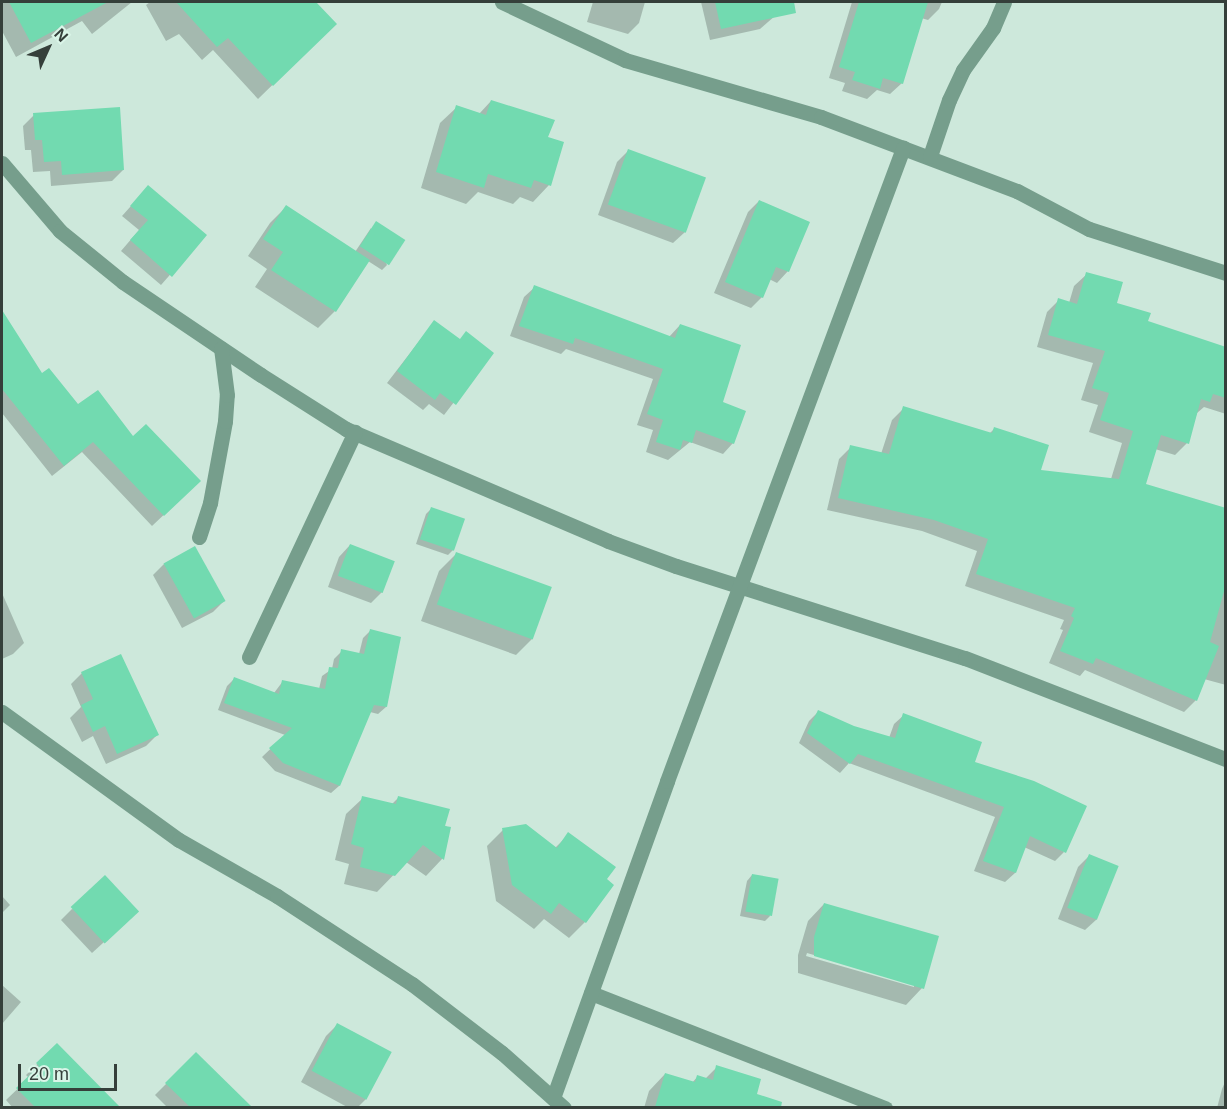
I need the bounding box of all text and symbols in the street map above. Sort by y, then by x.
north arrow [18,18,78,78]
text: N [51,25,71,45]
scale bar [21,1052,120,1090]
text: 20 m [29,1064,69,1084]

